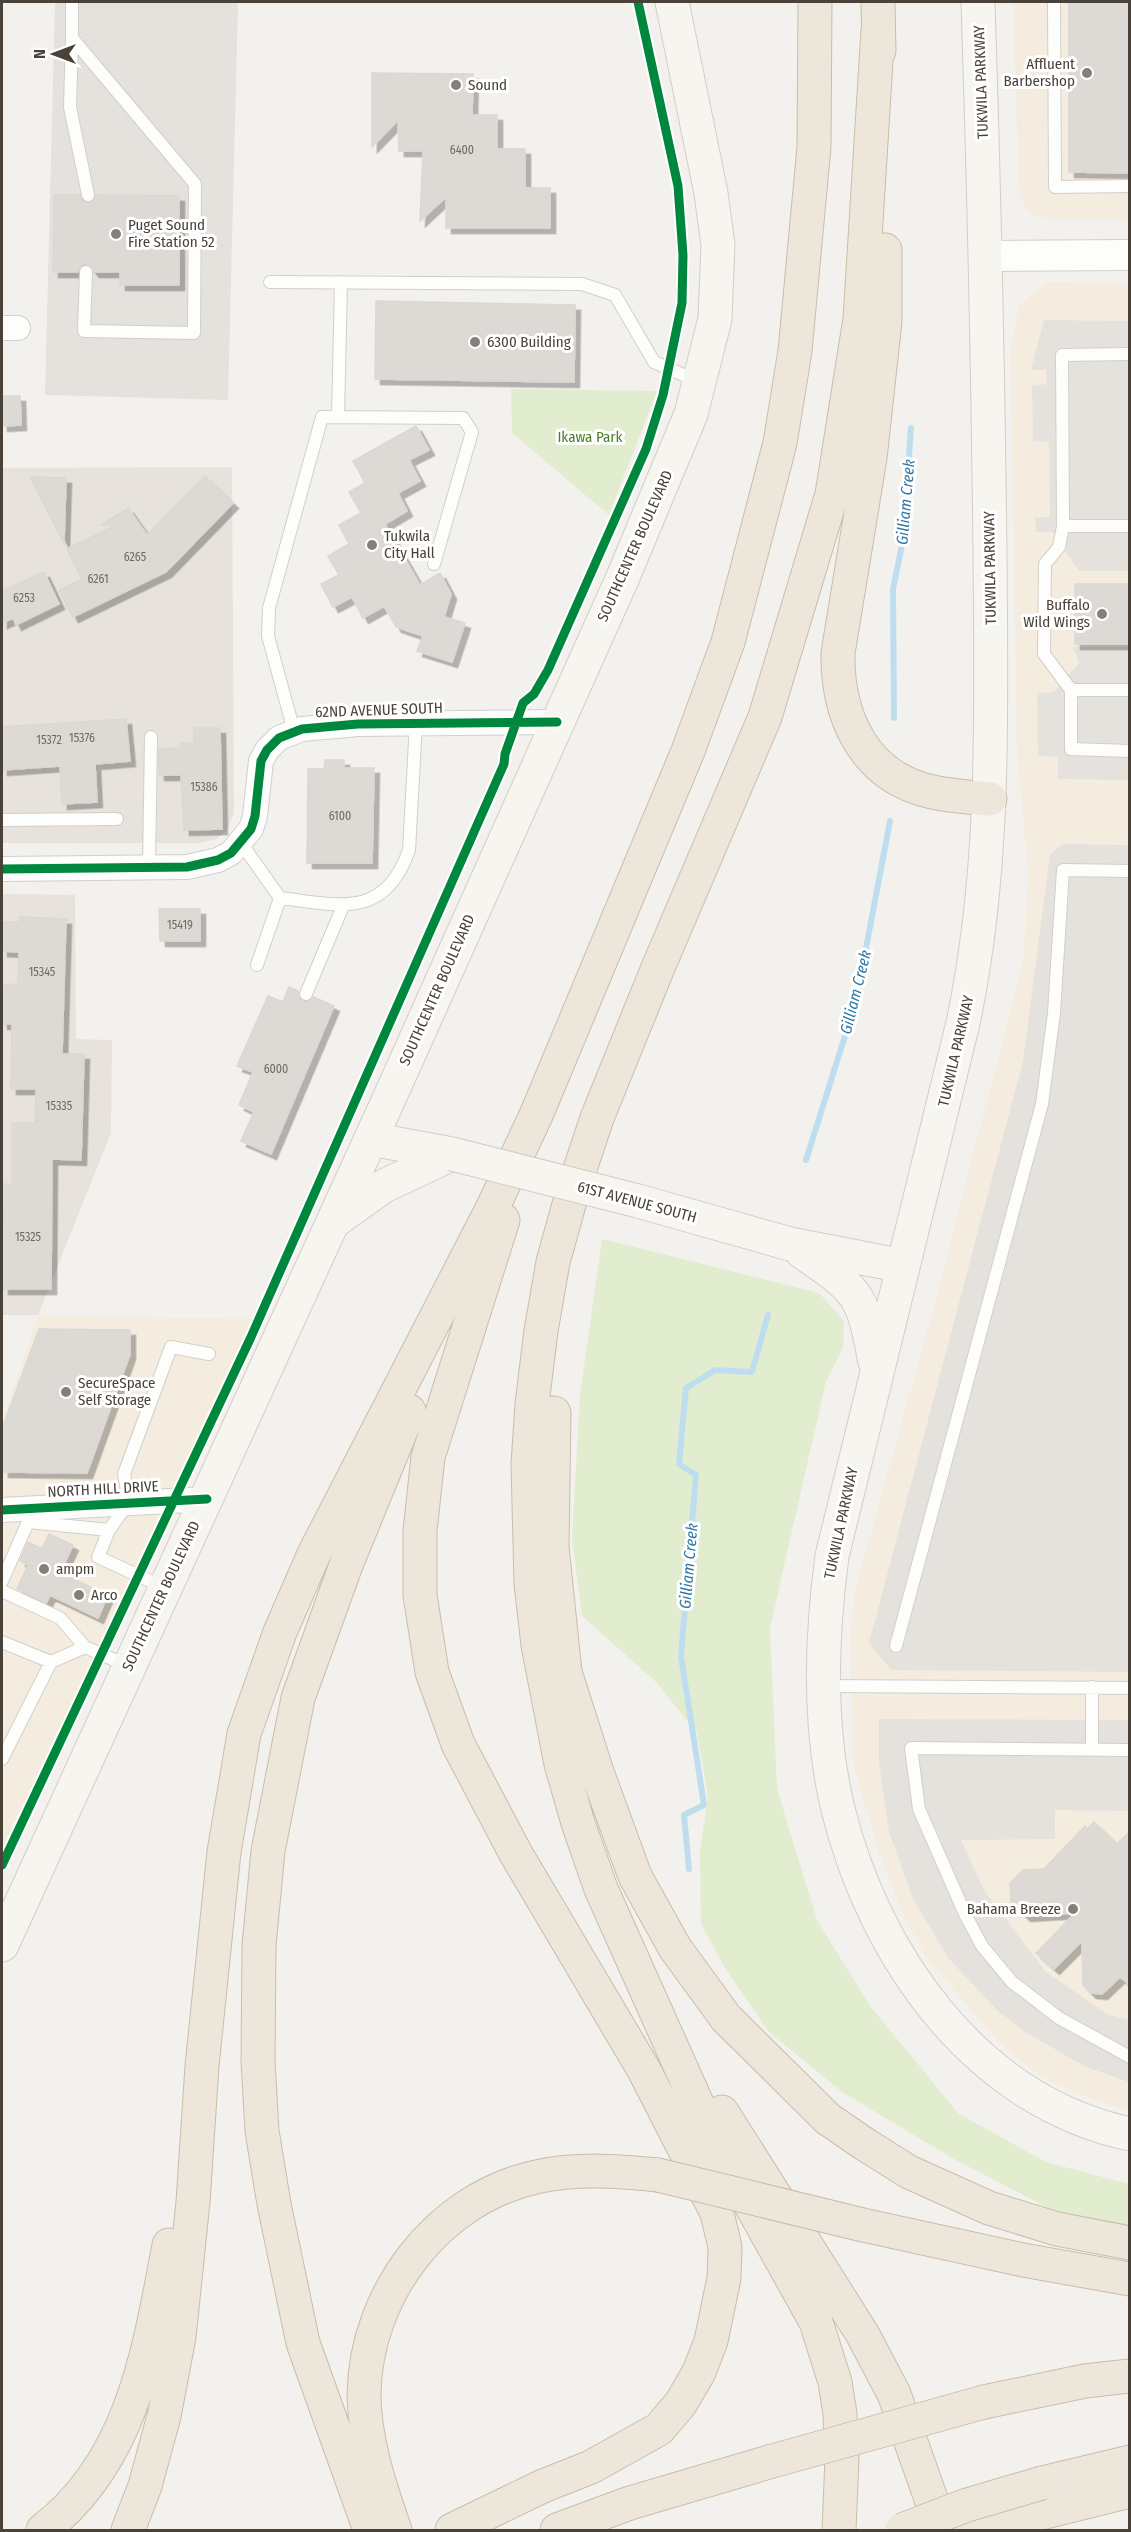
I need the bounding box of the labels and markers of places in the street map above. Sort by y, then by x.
place label: Affluent Barbershop [1004,55,1075,90]
marker: Affluent Barbershop [1080,66,1094,80]
place label: Sound [468,76,507,94]
marker: Sound [449,78,463,92]
place label: Puget Sound Fire Station 52 [128,216,215,251]
marker: Puget Sound Fire Station 52 [109,227,123,241]
place label: 6300 Building [487,333,571,351]
marker: 6300 Building [468,335,482,349]
place label: Tukwila City Hall [384,527,435,562]
marker: Tukwila City Hall [365,538,379,552]
place label: Buffalo Wild Wings [1023,596,1090,631]
marker: Buffalo Wild Wings [1095,607,1109,621]
place label: SecureSpace Self Storage [78,1374,155,1409]
marker: SecureSpace Self Storage [59,1385,73,1399]
place label: ampm [56,1560,94,1578]
marker: ampm [37,1562,51,1576]
place label: Arco [91,1586,118,1604]
marker: Arco [72,1588,86,1602]
place label: Bahama Breeze [967,1900,1061,1918]
marker: Bahama Breeze [1066,1902,1080,1916]

